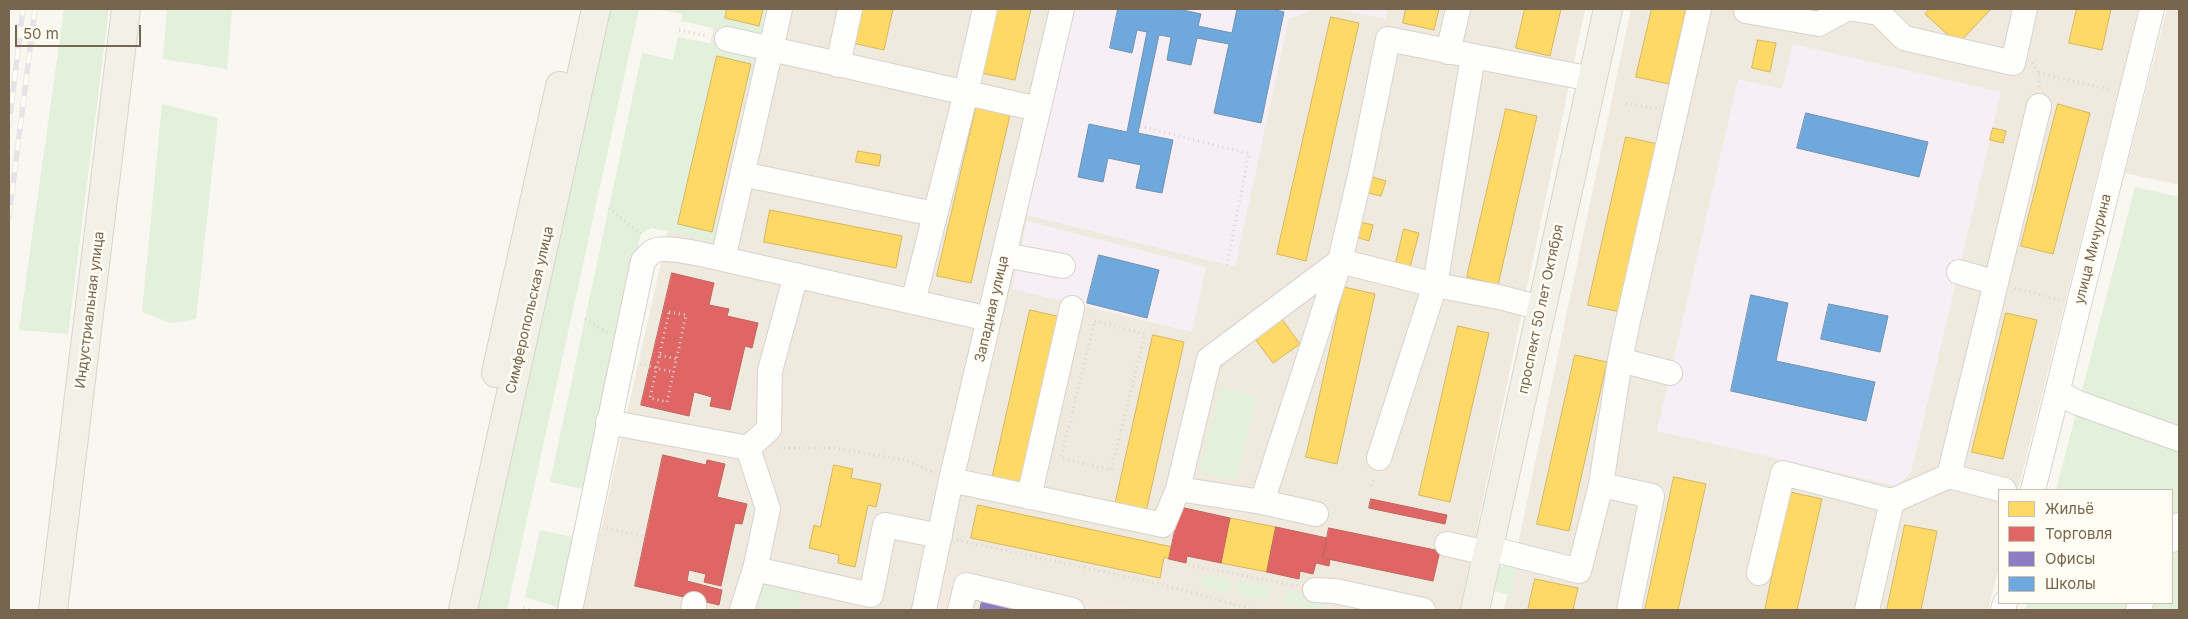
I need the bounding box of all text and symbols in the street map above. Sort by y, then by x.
scale bar [18,15,144,47]
text: 50 m [23,24,59,43]
street label: улица Мичурина [2071,192,2115,306]
street label: проспект 50 лет Октября [1515,223,1567,395]
street label: Симферопольская улица [503,225,557,395]
street label: Индустриальная улица [72,230,108,390]
street label: Западная улица [972,254,1012,364]
legend [1998,489,2173,604]
text: Жильё [2045,499,2094,518]
text: Торговля [2045,524,2112,543]
text: Офисы [2045,549,2095,568]
text: Школы [2045,574,2096,593]

